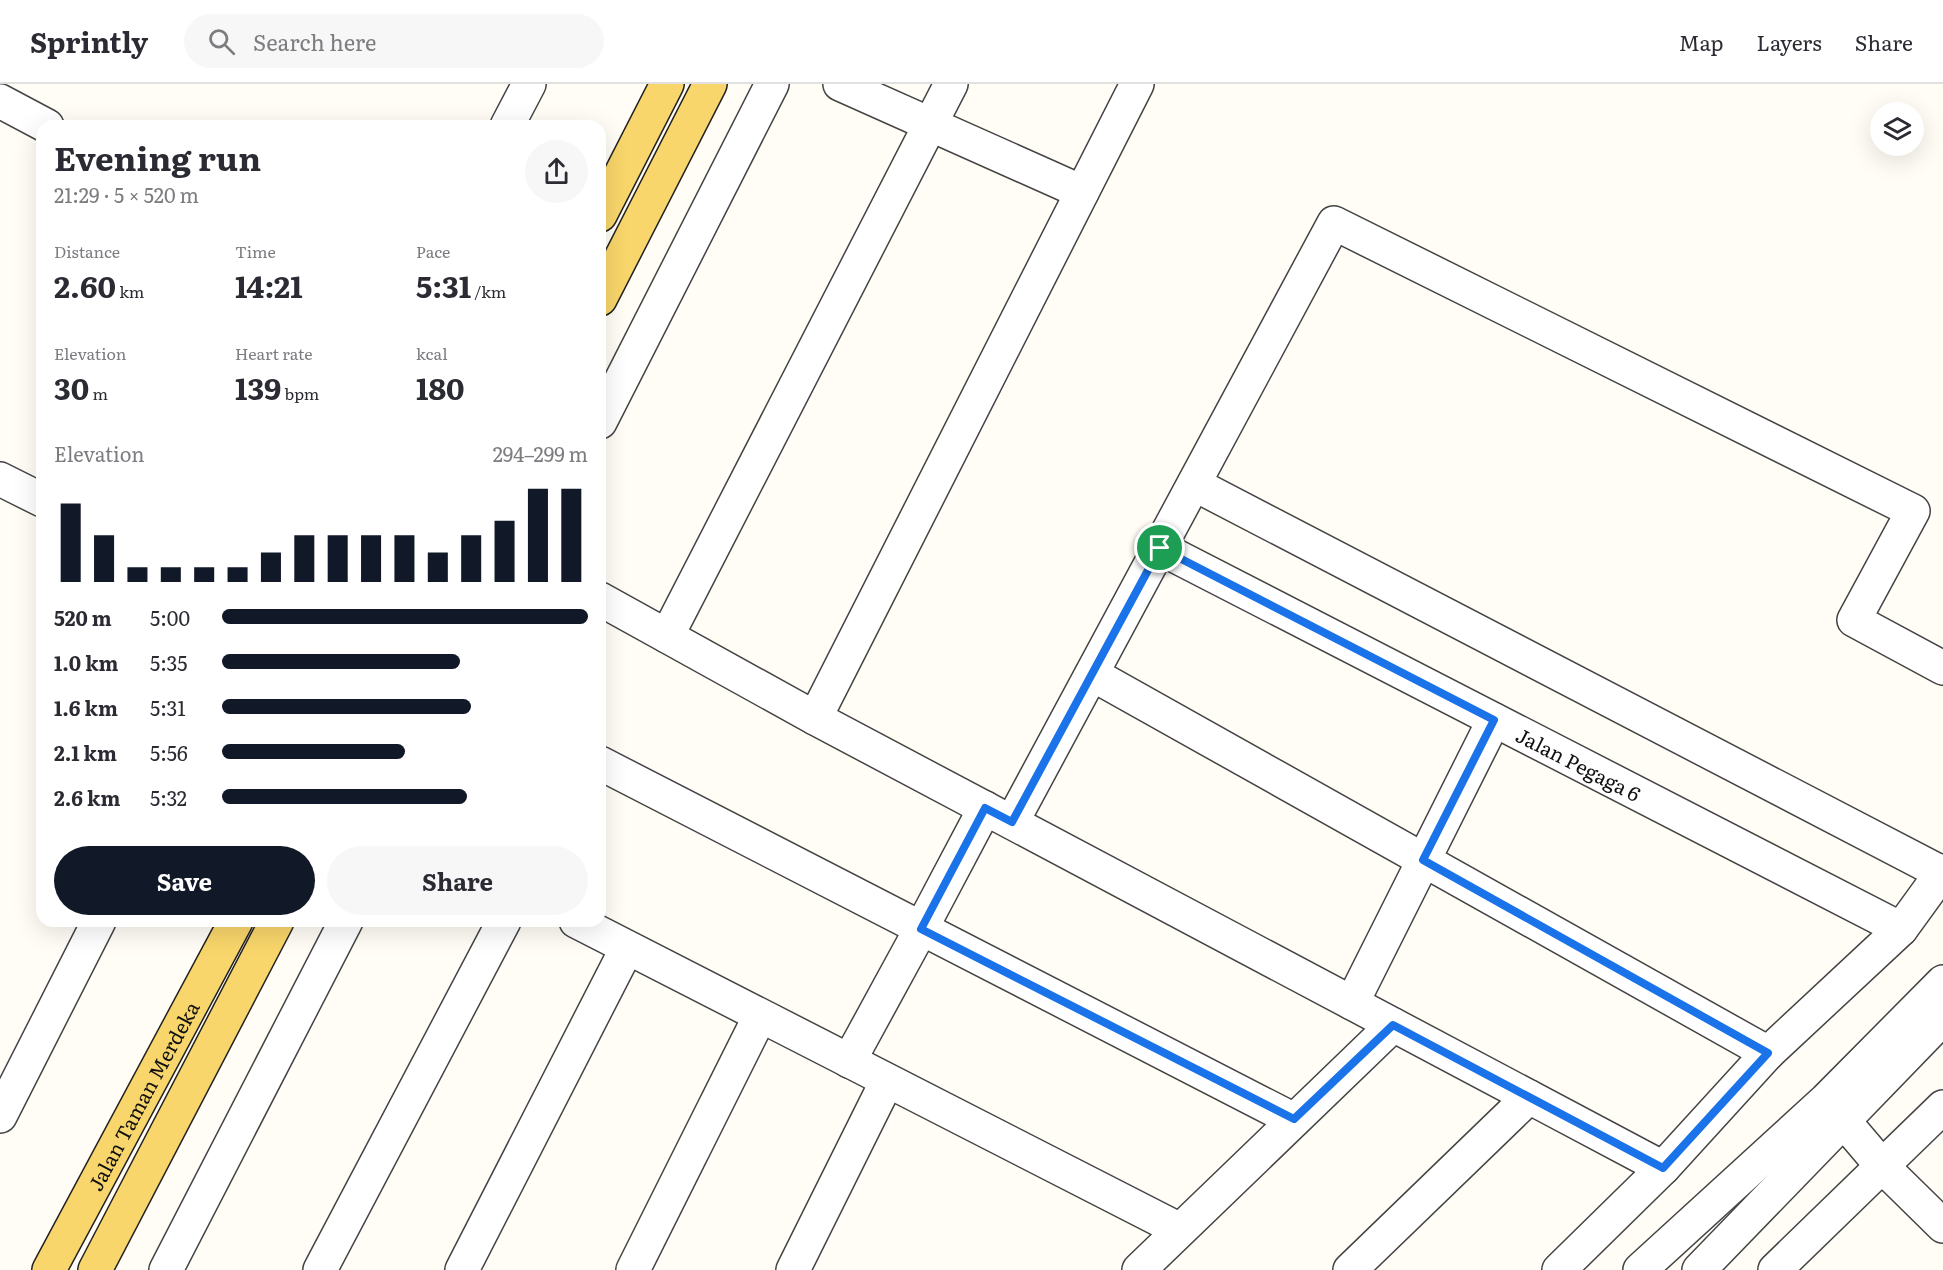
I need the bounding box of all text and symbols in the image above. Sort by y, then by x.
search box [184,14,604,68]
text: Sprintly [30,20,148,62]
icon: search [205,25,238,58]
text: Search here [253,25,376,58]
text: Map [1679,26,1724,57]
text: Layers [1757,26,1822,57]
text: Share [1855,26,1913,57]
map controls [1870,102,1924,156]
button: layers [1870,102,1924,156]
text: Evening run [54,132,261,181]
button: share [525,140,588,203]
text: 21:29 · 5 × 520 m [54,179,199,209]
text: Distance [54,239,120,263]
text: Time [235,239,276,263]
text: Pace [416,239,450,263]
text: 2.60 [54,263,116,307]
text: 14:21 [235,263,303,307]
text: 5:31 [416,263,471,307]
text: km [116,279,144,303]
text: /km [471,279,506,303]
text: Elevation [54,341,126,365]
text: Heart rate [235,341,313,365]
text: kcal [416,341,448,365]
text: 30 [54,365,89,409]
text: 139 [235,365,281,409]
text: 180 [416,365,465,409]
text: m [89,381,108,405]
text: bpm [281,381,319,405]
text: Elevation [54,438,144,468]
text: 294–299 m [493,438,588,468]
pin [1134,522,1185,573]
icon: arrive [1143,531,1176,564]
text: 520 m [54,602,112,632]
text: 5:00 [150,602,190,632]
text: 1.0 km [54,647,119,677]
text: 5:35 [150,647,188,677]
text: 1.6 km [54,692,118,722]
text: 5:31 [150,692,186,722]
street label: Jalan Pegaga 6 [1511,719,1647,808]
text: 2.1 km [54,737,117,767]
text: 5:56 [150,737,188,767]
text: 2.6 km [54,782,120,812]
text: 5:32 [150,782,187,812]
button: Save [54,846,315,915]
button: Share [327,846,588,915]
street label: Jalan Taman Merdeka [79,995,206,1196]

